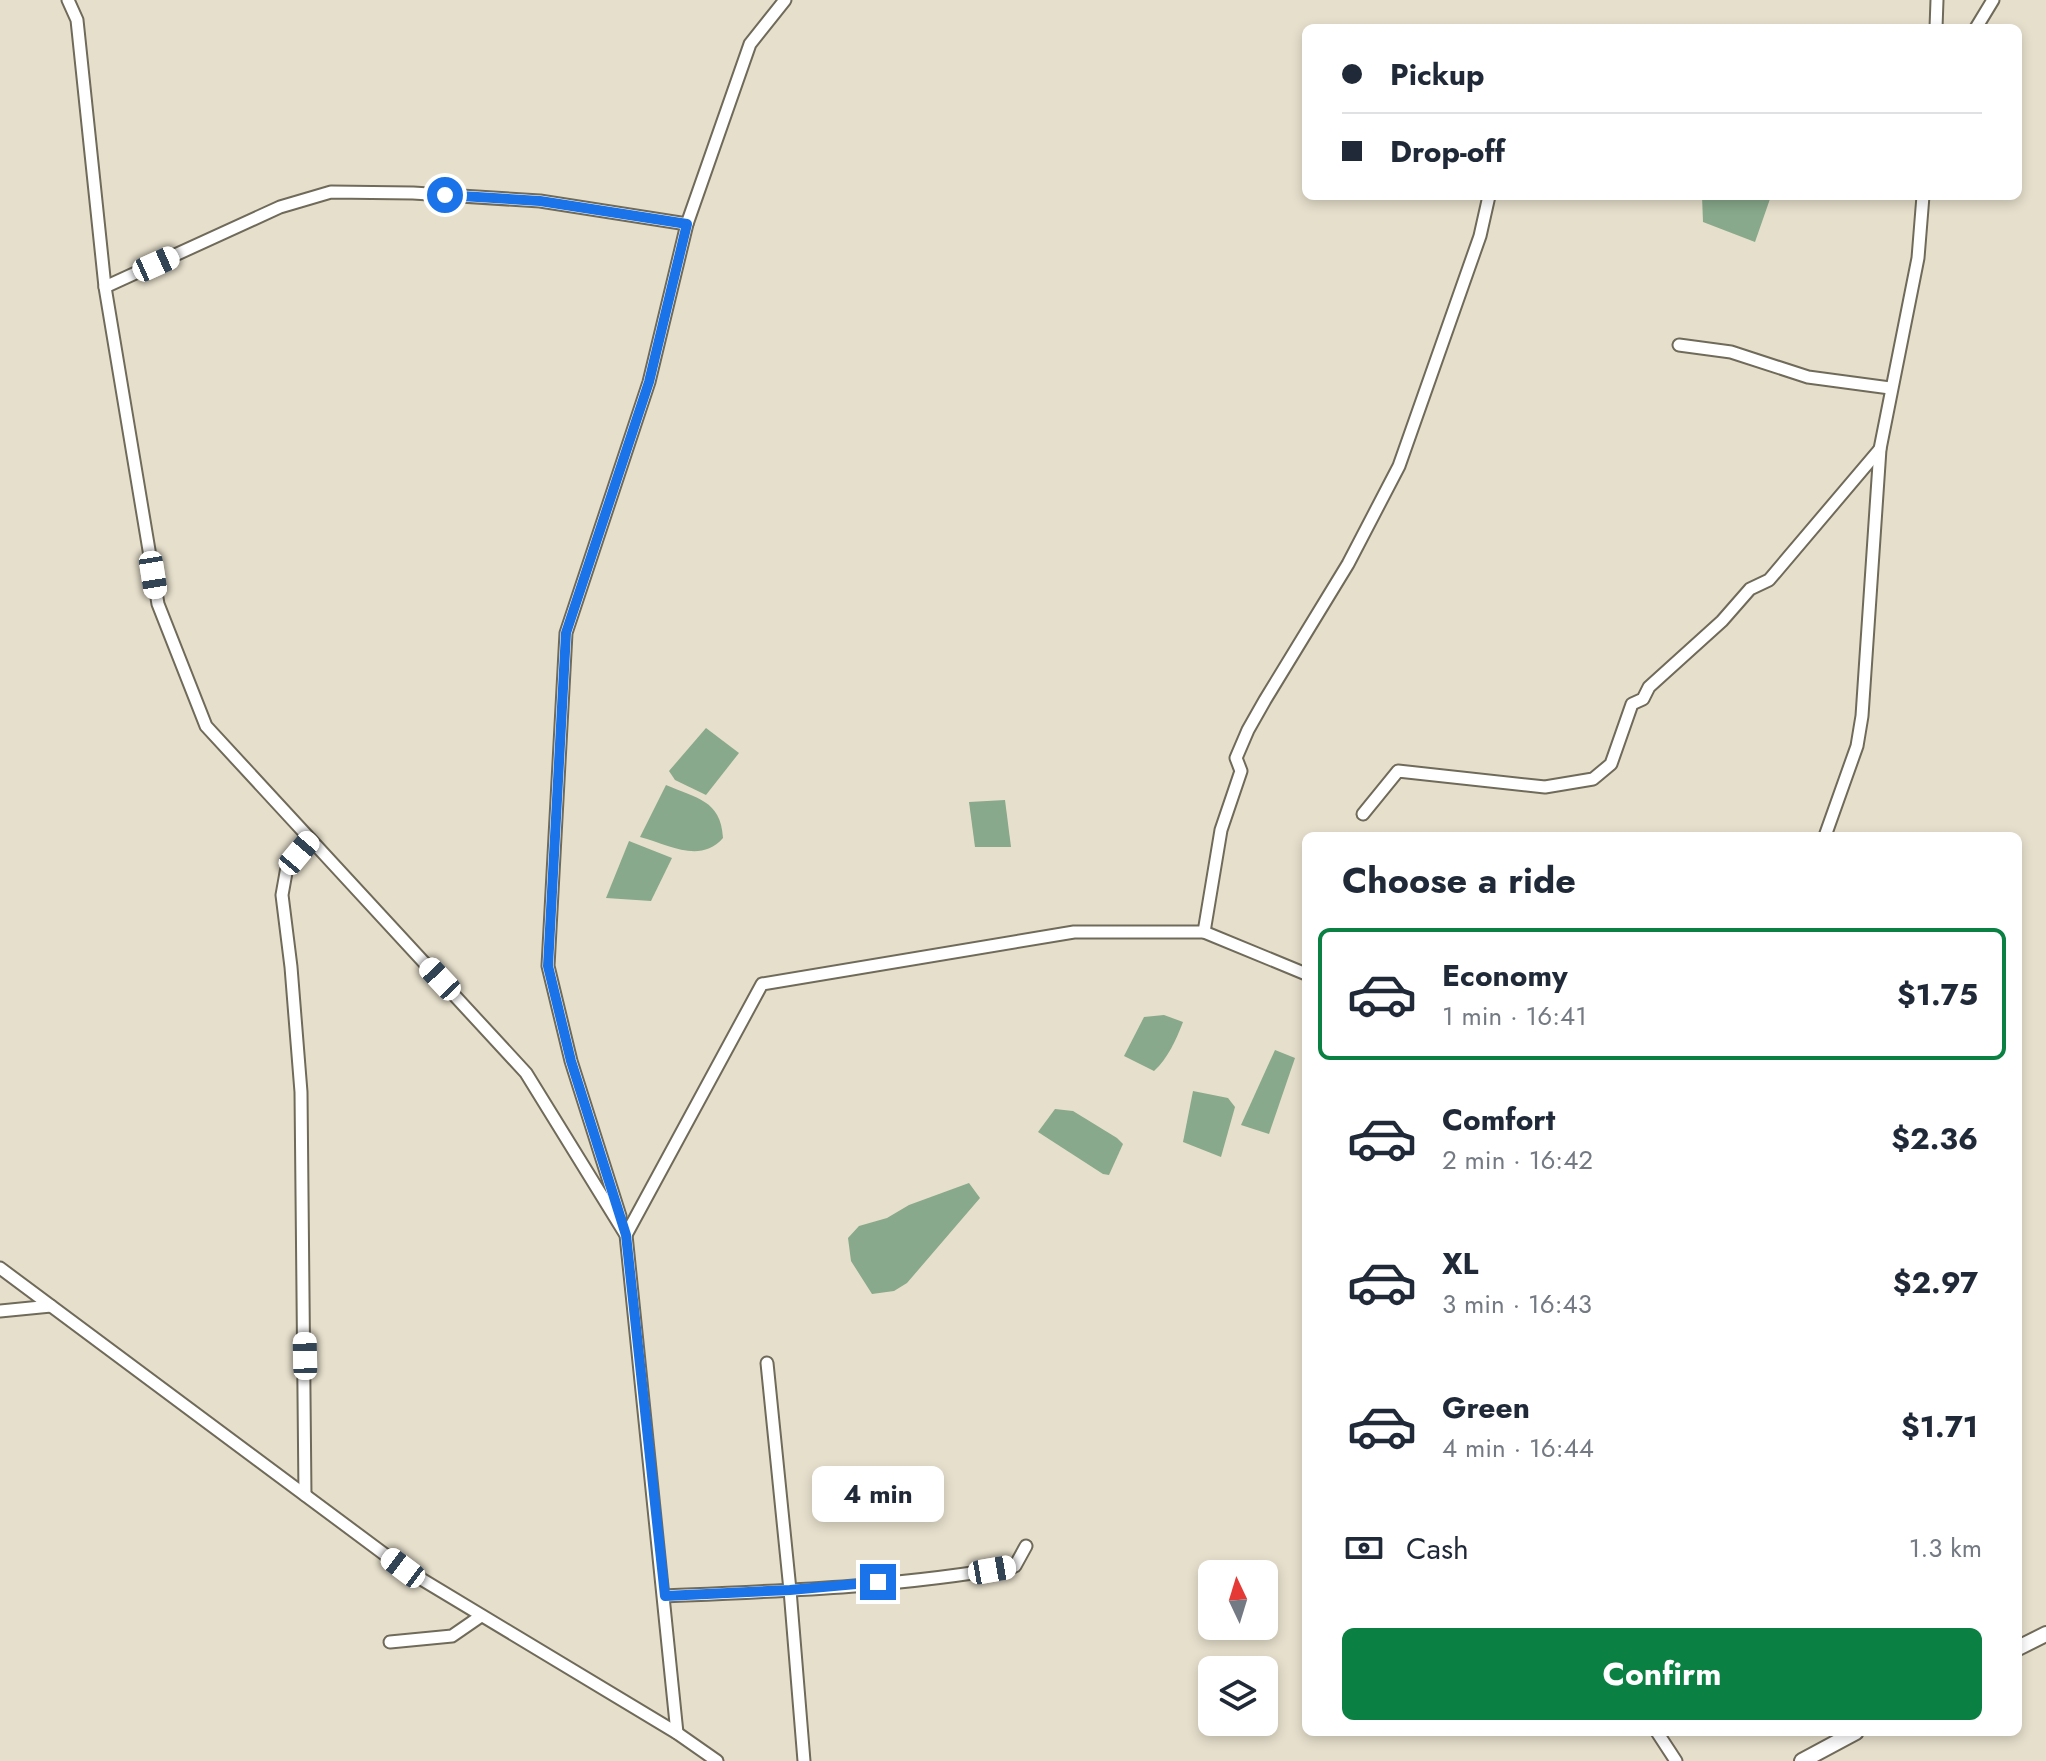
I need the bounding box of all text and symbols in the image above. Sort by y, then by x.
text: Pickup [1390,53,1485,96]
text: Drop-off [1390,130,1505,173]
route start [427,177,463,213]
car [129,243,183,285]
car [137,549,169,601]
car [274,827,324,879]
text: Choose a ride [1342,854,1576,906]
car [415,953,465,1005]
text: Economy [1442,954,1568,997]
icon: car [1346,958,1418,1030]
text: $1.75 [1897,973,1978,1016]
text: 1 min · 16:41 [1442,997,1587,1035]
text: Comfort [1442,1098,1555,1141]
icon: car [1346,1102,1418,1174]
text: $2.36 [1891,1117,1978,1160]
text: 2 min · 16:42 [1442,1141,1593,1179]
text: XL [1442,1242,1478,1285]
icon: car [1346,1246,1418,1318]
text: $2.97 [1893,1261,1978,1304]
text: 3 min · 16:43 [1442,1285,1592,1323]
car [293,1332,317,1380]
text: Green [1442,1386,1530,1429]
icon: car [1346,1390,1418,1462]
text: $1.71 [1901,1405,1978,1448]
text: 4 min · 16:44 [1442,1429,1594,1467]
callout: 4 min [812,1466,944,1522]
text: 4 min [843,1475,913,1513]
icon: cash [1342,1526,1386,1570]
text: Cash [1406,1527,1469,1570]
text: 1.3 km [1909,1529,1982,1567]
car [377,1544,429,1592]
car [966,1554,1018,1586]
north arrow [1198,1560,1278,1640]
map controls [1198,1560,1278,1736]
route end [860,1564,896,1600]
button: Confirm [1342,1628,1982,1720]
button: layers [1198,1656,1278,1736]

